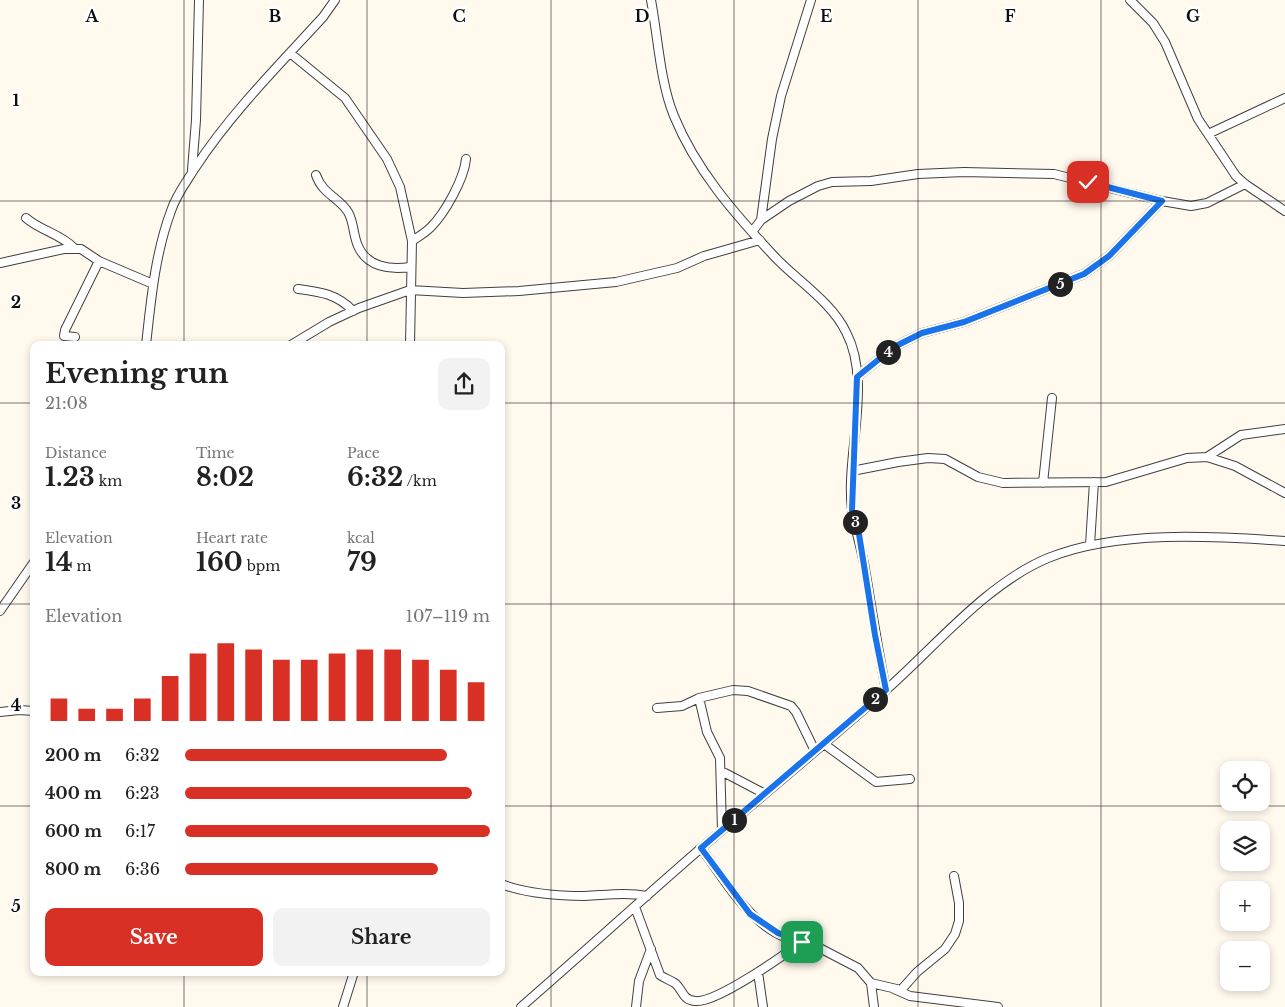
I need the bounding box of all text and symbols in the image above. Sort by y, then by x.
text: A [85,6,100,26]
text: B [269,6,282,26]
text: C [452,6,466,26]
text: D [635,6,649,26]
text: E [820,6,832,26]
text: F [1004,6,1016,26]
text: G [1186,6,1200,26]
text: 1 [13,90,20,110]
pin [1067,161,1109,203]
icon: check [1074,168,1102,196]
pin: 5 [1048,272,1072,296]
text: 5 [1056,275,1065,293]
text: 2 [11,292,21,312]
pin: 4 [876,340,900,364]
text: 4 [884,343,893,361]
text: Evening run [45,356,229,391]
button: share [438,358,490,410]
text: 21:08 [45,393,88,413]
text: Distance [45,444,107,462]
text: Time [196,444,235,462]
text: Pace [347,444,380,462]
text: 1.23 [45,462,95,493]
text: 8:02 [196,462,254,493]
text: 6:32 [347,462,403,493]
text: km [95,472,122,490]
text: /km [403,472,437,490]
text: 3 [11,493,21,513]
pin: 3 [842,510,868,534]
text: 3 [851,513,860,531]
text: Elevation [45,529,113,547]
text: Heart rate [196,529,268,547]
text: kcal [347,529,375,547]
text: 14 [45,547,73,578]
text: 160 [196,547,243,578]
text: 79 [347,547,377,578]
text: m [73,557,92,575]
text: bpm [243,557,280,575]
text: Elevation [45,606,122,626]
text: 107–119 m [406,606,490,626]
pin: 2 [862,686,888,712]
text: 2 [871,690,880,708]
text: 4 [11,695,21,715]
text: 200 m [45,745,102,765]
text: 6:32 [125,745,160,765]
map controls [1220,761,1270,991]
button: locate [1220,761,1270,811]
text: 400 m [45,783,102,803]
text: 6:23 [125,783,160,803]
pin: 1 [722,808,746,832]
text: 1 [731,811,738,829]
text: 600 m [45,821,102,841]
text: 6:17 [125,821,155,841]
button: layers [1220,821,1270,871]
text: 800 m [45,859,101,879]
text: 6:36 [125,859,160,879]
button: + [1220,881,1270,931]
text: 5 [11,896,21,916]
button: Save [45,908,263,966]
button: Share [273,908,490,966]
pin [781,921,823,963]
icon: arrive [788,928,816,956]
button: − [1220,941,1270,991]

